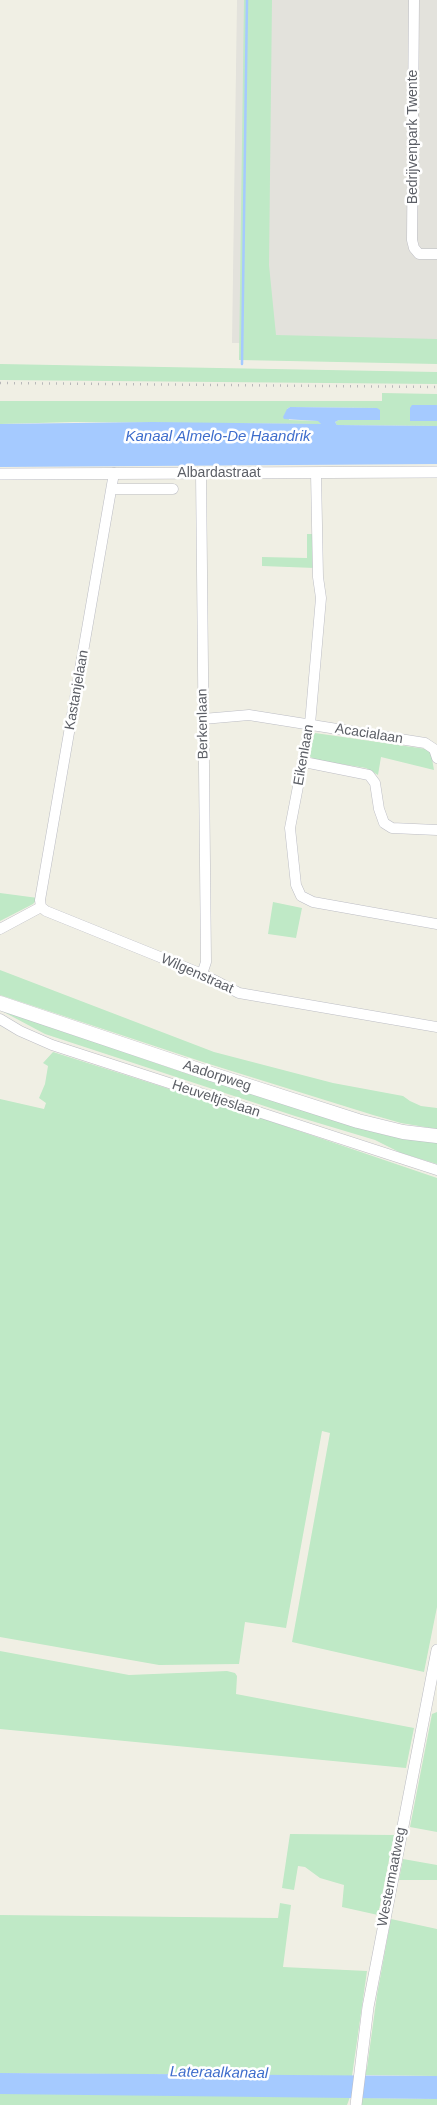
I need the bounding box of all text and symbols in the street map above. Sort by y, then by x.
street label: Bedrijvenpark Twente [405,70,421,204]
water label: Kanaal Almelo-De Haandrik [125,428,311,446]
street label: Albardastraat [177,465,261,481]
street label: Kastanjelaan [62,649,92,731]
street label: Berkenlaan [194,688,212,760]
street label: Acacialaan [334,720,404,748]
street label: Eikenlaan [290,723,318,787]
street label: Wilgenstraat [158,951,236,997]
street label: Aadorpweg [181,1057,253,1095]
street label: Heuveltjeslaan [170,1077,262,1121]
street label: Westermaatweg [374,1826,410,1928]
water label: Lateraalkanaal [170,2063,268,2083]

